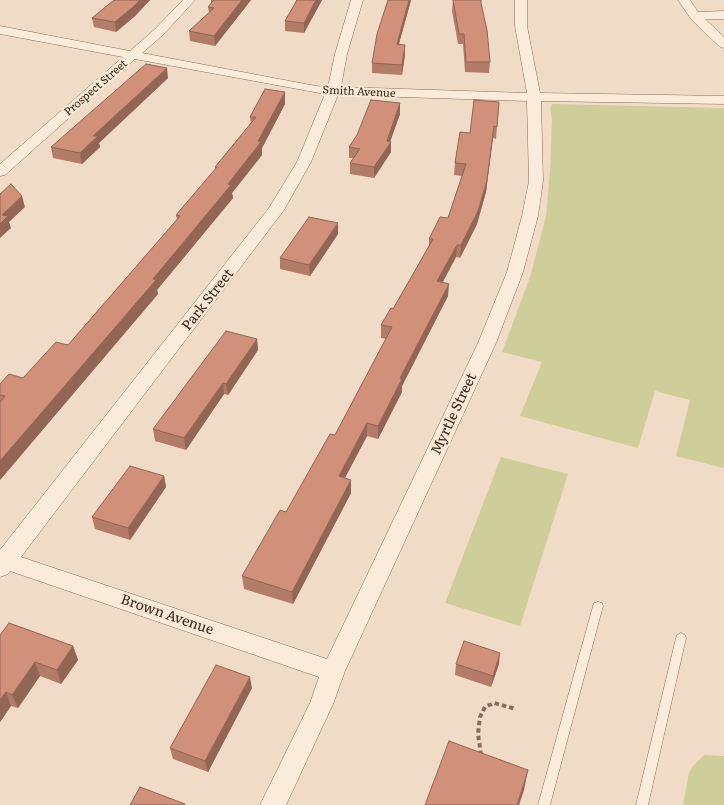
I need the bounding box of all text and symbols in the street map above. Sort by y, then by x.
street label: Prospect Street [62,57,130,119]
street label: Smith Avenue [322,83,396,101]
street label: Park Street [179,266,237,334]
street label: Myrtle Street [428,371,480,457]
street label: Brown Avenue [118,591,216,639]

